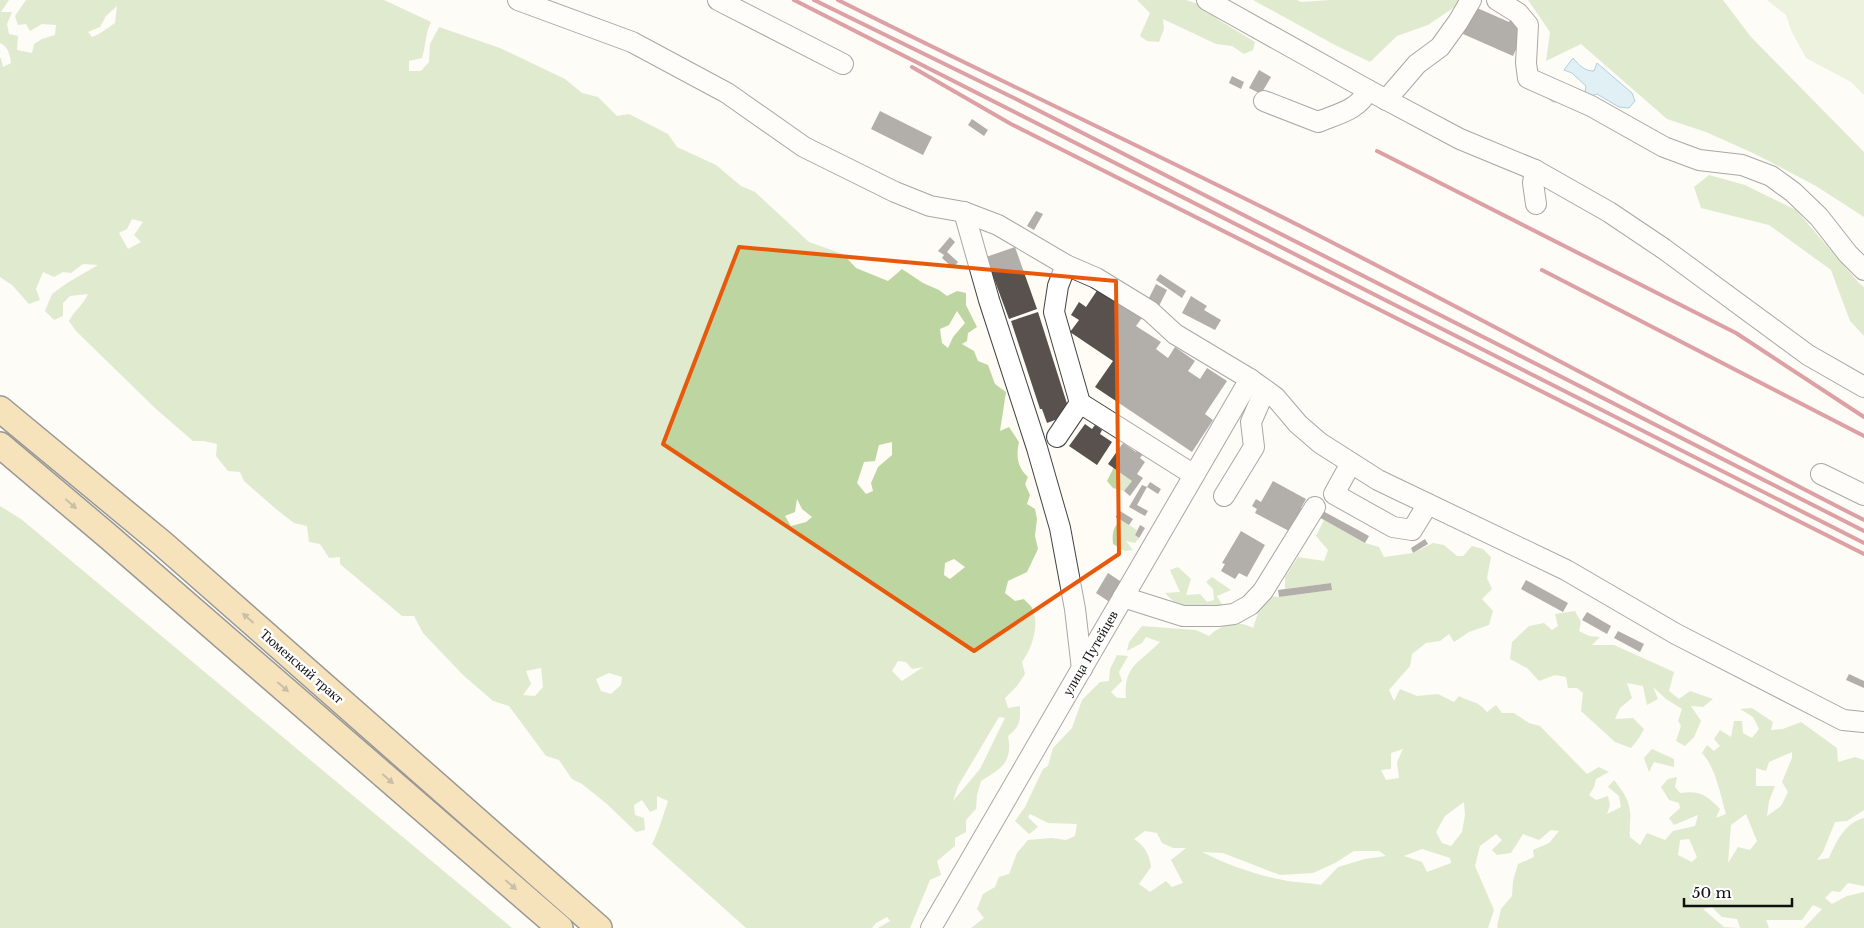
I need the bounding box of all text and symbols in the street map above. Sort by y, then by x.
one-way arrow [65,498,77,509]
street label: улица Путейцев [1058,607,1122,699]
one-way arrow [243,612,255,624]
street label: Тюменский тракт [256,625,348,707]
one-way arrow [276,682,289,693]
one-way arrow [382,773,394,785]
scale bar [1684,876,1792,908]
one-way arrow [504,880,517,891]
text: 50 m [1692,883,1732,902]

